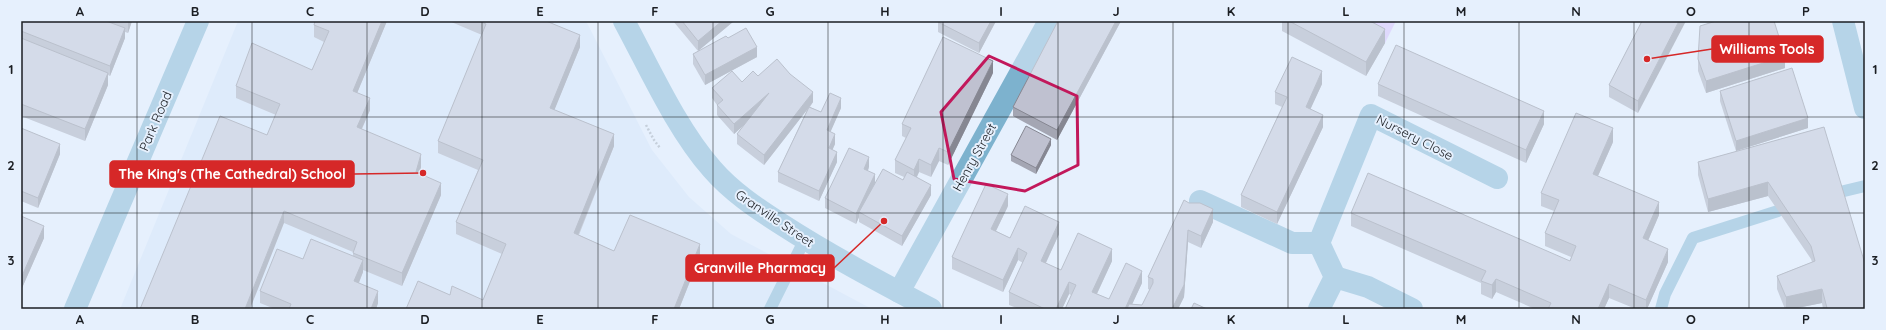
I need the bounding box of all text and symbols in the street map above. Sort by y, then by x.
text: A [76,3,85,19]
text: B [191,3,199,19]
text: C [306,3,314,19]
text: D [420,3,430,19]
text: E [536,3,544,19]
text: F [651,3,659,19]
text: G [765,3,775,19]
text: H [880,3,890,19]
text: I [999,3,1003,19]
text: J [1112,3,1120,19]
text: K [1227,3,1236,19]
text: L [1342,3,1350,19]
text: M [1456,3,1466,19]
text: N [1571,3,1581,19]
text: O [1686,3,1696,19]
text: P [1802,3,1810,19]
callout: Williams Tools [1712,36,1823,62]
text: Williams Tools [1720,40,1815,58]
text: 1 [8,61,14,77]
text: 1 [1872,61,1878,77]
street label: Park Road [135,89,175,153]
street label: Nursery Close [1374,111,1456,163]
street label: Henry Street [949,120,999,194]
text: 2 [7,157,15,173]
text: 2 [1871,157,1879,173]
callout: The King's (The Cathedral) School [110,161,354,187]
text: The King's (The Cathedral) School [118,165,346,183]
street label: Granville Street [733,186,817,250]
text: 3 [8,252,15,268]
text: 3 [1872,252,1879,268]
callout: Granville Pharmacy [686,255,834,281]
text: Granville Pharmacy [694,259,826,277]
text: A [76,311,85,327]
text: B [191,311,199,327]
text: C [306,311,314,327]
text: D [420,311,430,327]
text: E [536,311,544,327]
text: F [651,311,659,327]
text: G [765,311,775,327]
text: H [880,311,890,327]
text: I [999,311,1003,327]
text: J [1112,311,1120,327]
text: K [1227,311,1236,327]
text: L [1342,311,1350,327]
text: M [1456,311,1466,327]
text: N [1571,311,1581,327]
text: O [1686,311,1696,327]
text: P [1802,311,1810,327]

